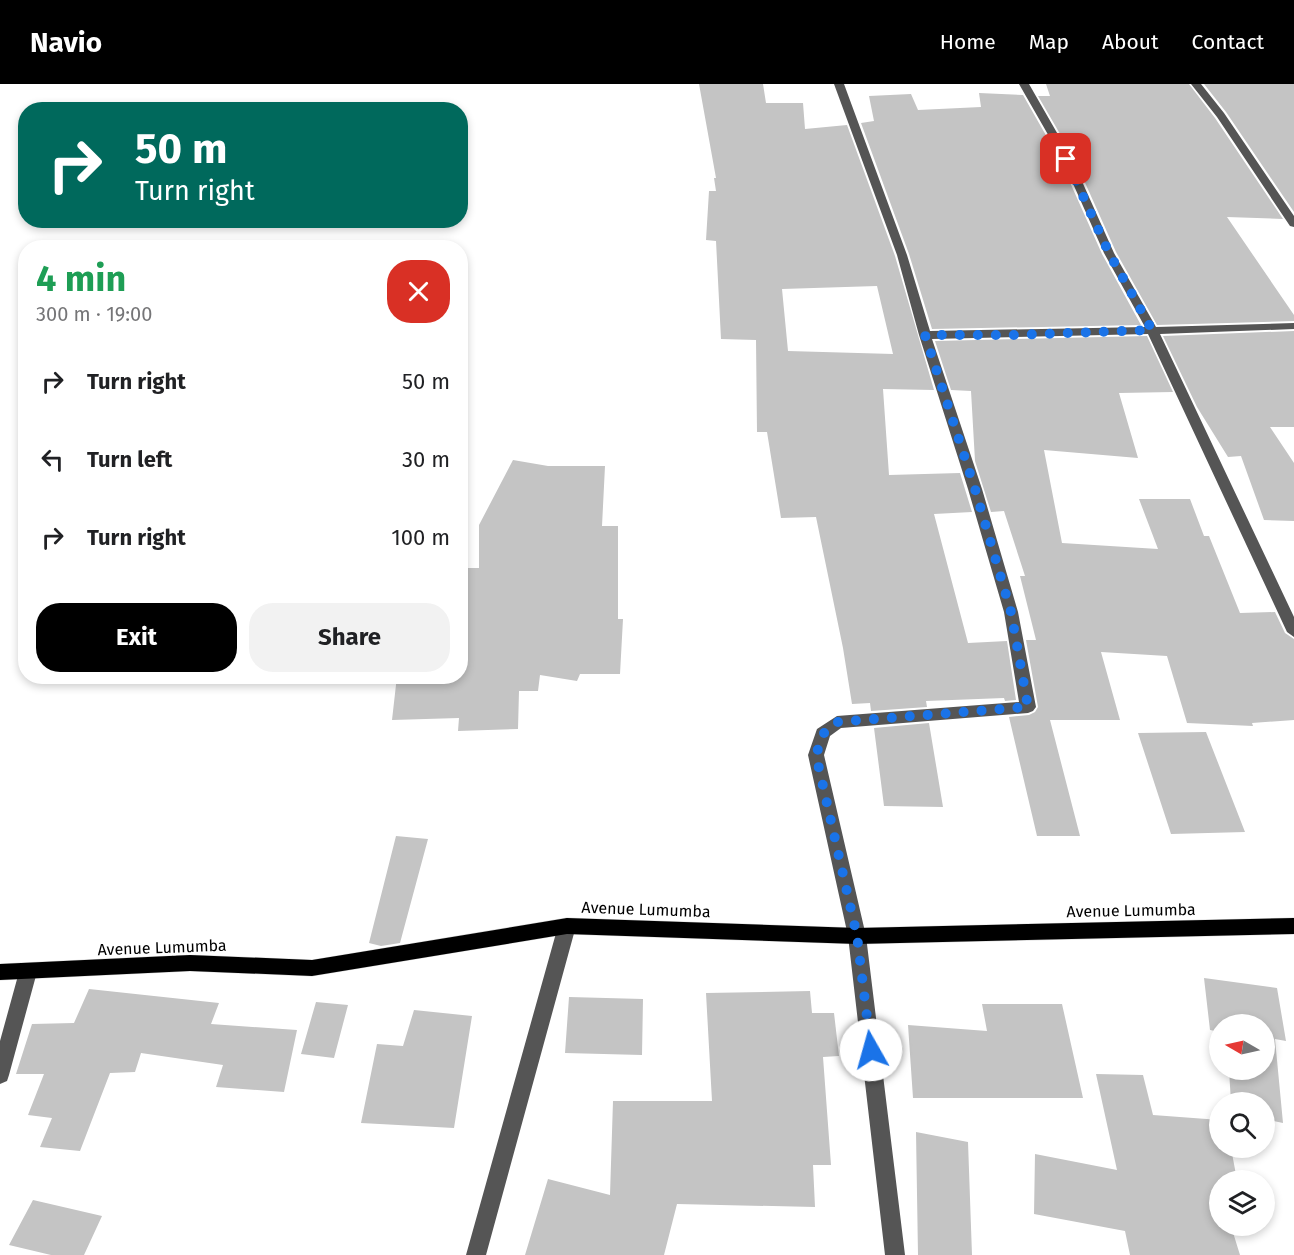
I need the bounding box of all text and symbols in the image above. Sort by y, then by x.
text: Navio [30,26,102,59]
text: Home [940,29,996,55]
text: Map [1029,29,1069,55]
text: About [1102,29,1159,55]
text: Contact [1192,29,1264,55]
text: 50 m [135,124,228,174]
icon: right [36,126,114,204]
pin [1040,133,1091,184]
icon: arrive [1049,142,1082,175]
text: Turn right [135,175,255,207]
text: 4 min [36,257,126,301]
button: close [387,260,450,323]
text: 300 m · 19:00 [36,302,152,326]
icon: right [36,365,69,398]
text: Turn right [87,368,186,395]
text: 50 m [402,368,450,395]
icon: left [36,443,69,476]
text: Turn left [87,446,172,473]
text: 30 m [402,446,450,473]
icon: right [36,521,69,554]
text: Turn right [87,524,186,551]
text: 100 m [391,524,450,551]
button: Exit [36,603,237,672]
button: Share [249,603,450,672]
street label: Avenue Lumumba [581,898,711,921]
street label: Avenue Lumumba [1066,900,1196,921]
street label: Avenue Lumumba [97,936,227,959]
north arrow [1209,1014,1275,1080]
map controls [1209,1014,1275,1236]
position arrow [839,1018,903,1082]
button: search [1209,1092,1275,1158]
button: layers [1209,1170,1275,1236]

